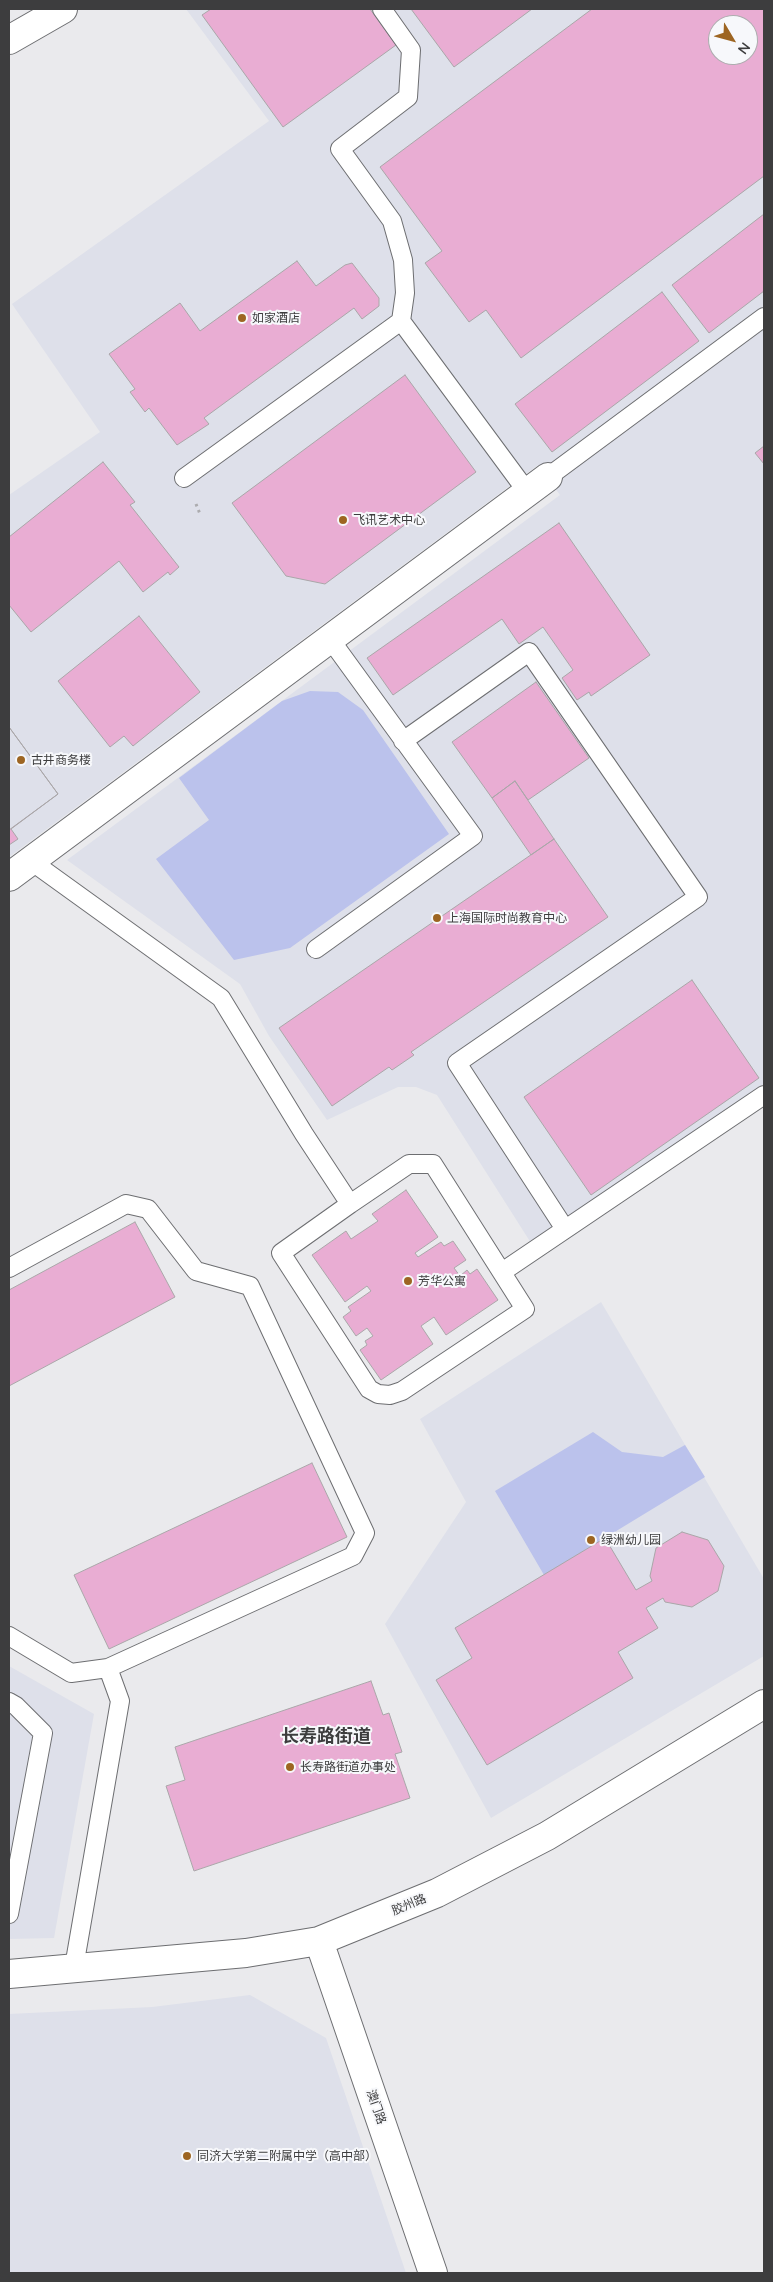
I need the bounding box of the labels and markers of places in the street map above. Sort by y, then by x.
place label: 如家酒店 [252,311,300,325]
marker: 如家酒店 [236,312,248,324]
place label: 飞讯艺术中心 [353,513,425,527]
marker: 飞讯艺术中心 [337,514,349,526]
place label: 古井商务楼 [31,753,91,767]
marker: 古井商务楼 [15,754,27,766]
place label: 上海国际时尚教育中心 [447,911,567,925]
marker: 上海国际时尚教育中心 [431,912,443,924]
place label: 芳华公寓 [418,1274,466,1288]
marker: 芳华公寓 [402,1275,414,1287]
place label: 绿洲幼儿园 [601,1533,661,1547]
marker: 绿洲幼儿园 [585,1534,597,1546]
place label: 长寿路街道办事处 [300,1760,396,1774]
marker: 长寿路街道办事处 [284,1761,296,1773]
place label: 同济大学第二附属中学（高中部） [197,2149,377,2163]
marker: 同济大学第二附属中学（高中部） [181,2150,193,2162]

